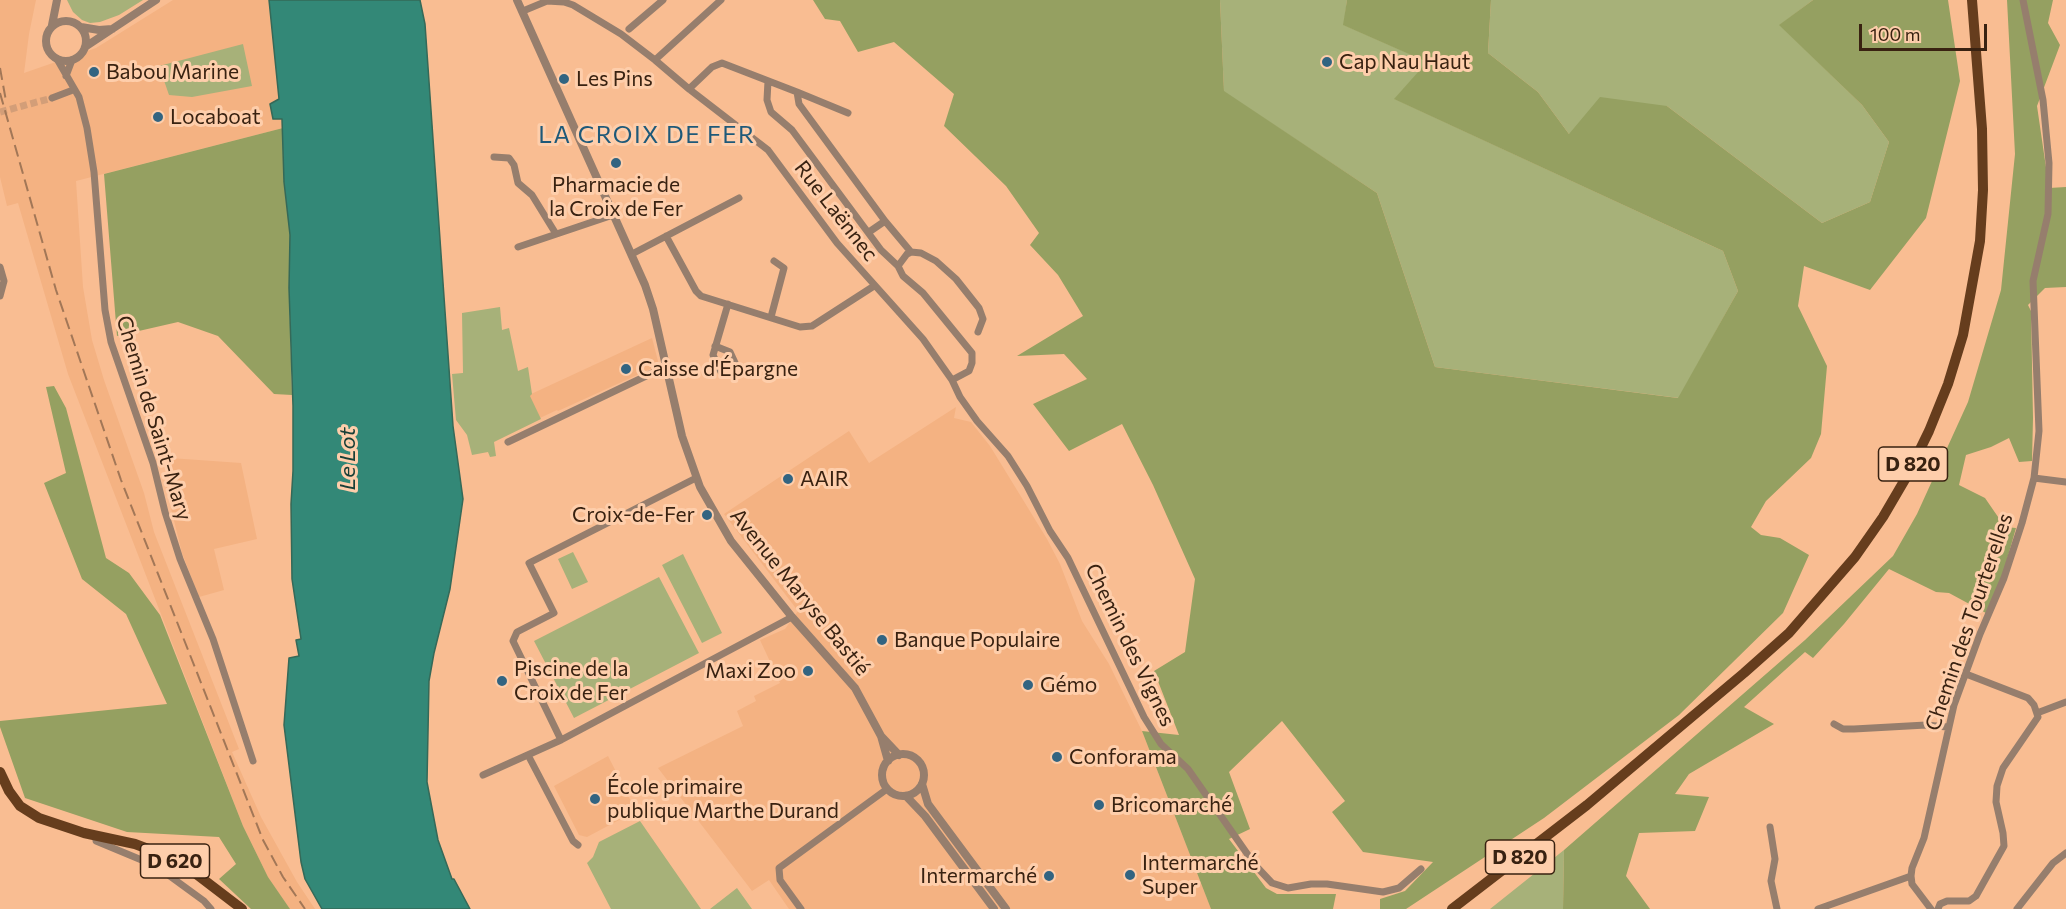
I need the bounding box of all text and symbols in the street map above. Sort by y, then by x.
scale bar [1862,12,1990,50]
text: 100 m [1870,23,1920,45]
place label: Cap Nau Haut [1339,49,1470,75]
marker: Cap Nau Haut [1320,55,1334,69]
place label: Babou Marine [106,59,239,85]
marker: Babou Marine [87,65,101,79]
place label: Les Pins [576,66,653,92]
marker: Les Pins [557,72,571,86]
place label: Locaboat [170,104,260,130]
marker: Locaboat [151,110,165,124]
district label: LA CROIX DE FER [538,121,756,149]
marker: Pharmacie de la Croix de Fer [609,156,623,170]
street label: Rue Laënnec [789,156,883,266]
place label: Pharmacie de la Croix de Fer [549,172,683,222]
street label: Chemin de Saint-Mary [111,313,197,523]
place label: Caisse d'Épargne [638,356,798,382]
marker: Caisse d'Épargne [619,362,633,376]
water label: Le Lot [335,428,361,490]
road number: D 820 [1878,447,1948,481]
place label: AAIR [800,466,849,492]
marker: AAIR [781,472,795,486]
place label: Croix-de-Fer [572,502,695,528]
street label: Avenue Maryse Bastié [725,503,875,681]
marker: Croix-de-Fer [700,508,714,522]
street label: Chemin des Tourterelles [1920,510,2018,734]
street label: Chemin des Vignes [1080,560,1180,730]
place label: Banque Populaire [894,627,1060,653]
marker: Banque Populaire [875,633,889,647]
place label: Piscine de la Croix de Fer [514,656,629,706]
place label: Maxi Zoo [705,658,796,684]
marker: Maxi Zoo [801,664,815,678]
place label: Gémo [1040,672,1097,698]
marker: Piscine de la Croix de Fer [495,674,509,688]
marker: Gémo [1021,678,1035,692]
place label: Conforama [1069,744,1177,770]
marker: Conforama [1050,750,1064,764]
place label: École primaire publique Marthe Durand [607,774,839,824]
marker: École primaire publique Marthe Durand [588,792,602,806]
place label: Bricomarché [1111,792,1232,818]
marker: Bricomarché [1092,798,1106,812]
road number: D 820 [1486,840,1555,874]
road number: D 620 [140,844,210,878]
place label: Intermarché Super [1142,850,1259,900]
place label: Intermarché [920,863,1037,889]
marker: Intermarché Super [1123,868,1137,882]
marker: Intermarché [1042,869,1056,883]

